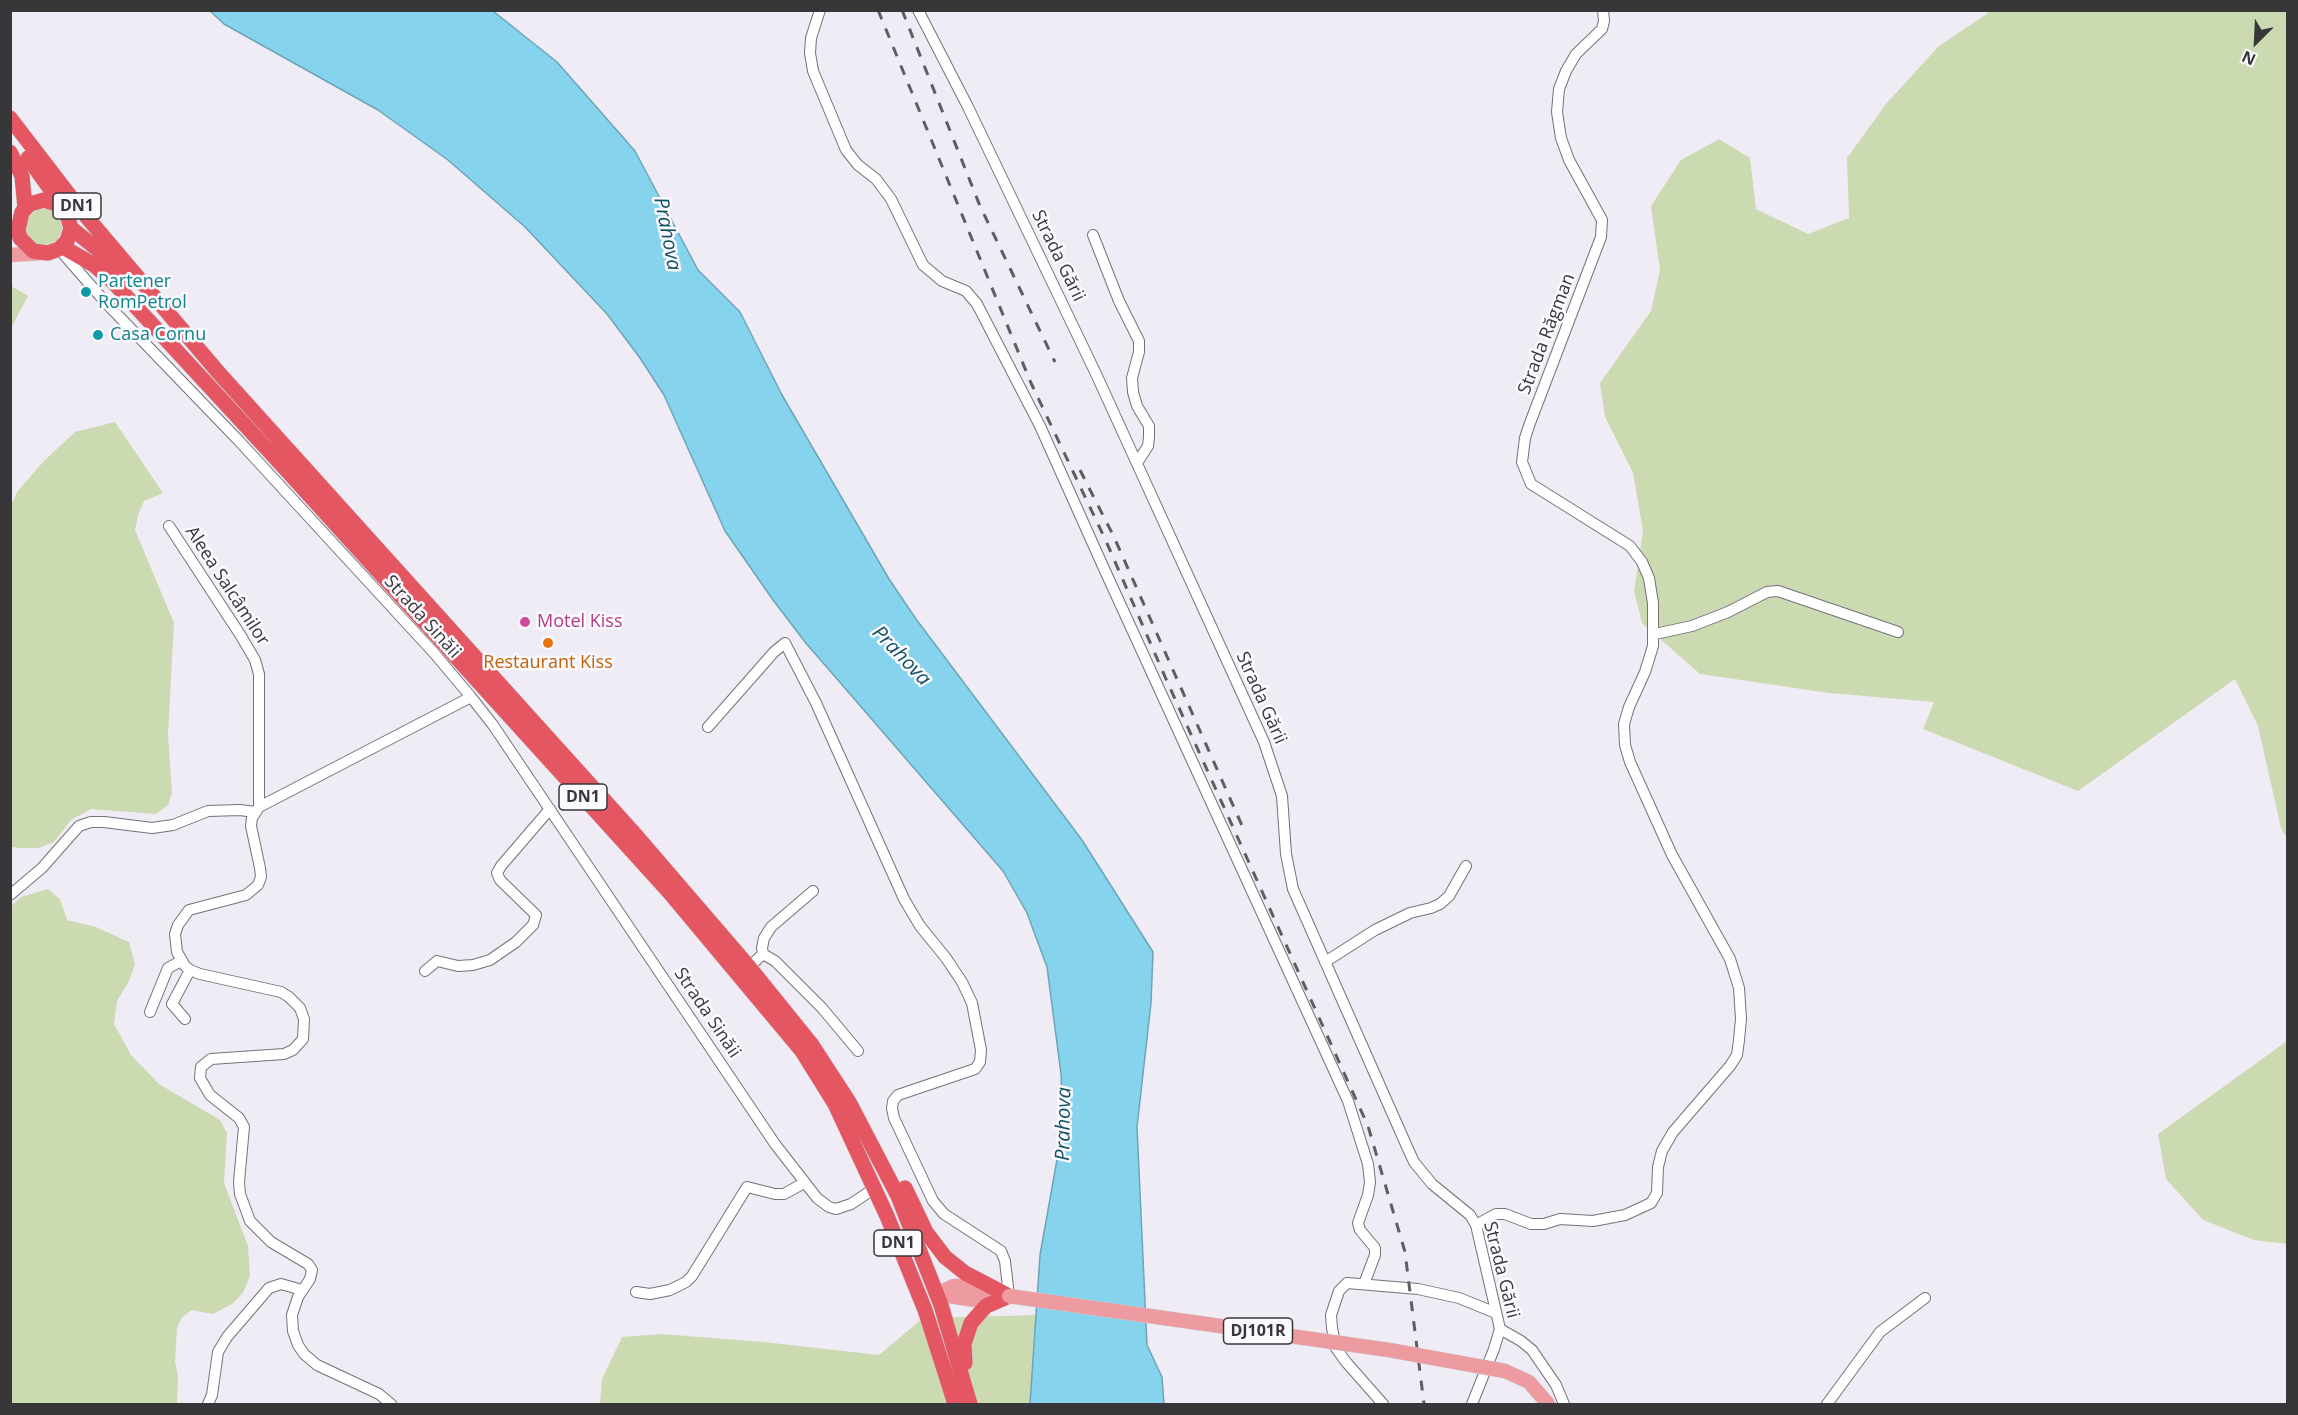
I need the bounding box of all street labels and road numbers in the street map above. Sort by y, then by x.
road number: DN1 [53,193,101,219]
street label: Strada Gării [1027,207,1089,305]
street label: Strada Răgman [1514,270,1580,398]
street label: Aleea Salcâmilor [180,522,274,650]
street label: Strada Sinăii [379,571,465,663]
street label: Strada Gării [1231,648,1291,748]
road number: DN1 [559,784,607,810]
street label: Strada Sinăii [669,964,745,1062]
street label: Strada Gării [1479,1219,1523,1321]
road number: DN1 [874,1230,922,1256]
road number: DJ101R [1224,1318,1292,1344]

